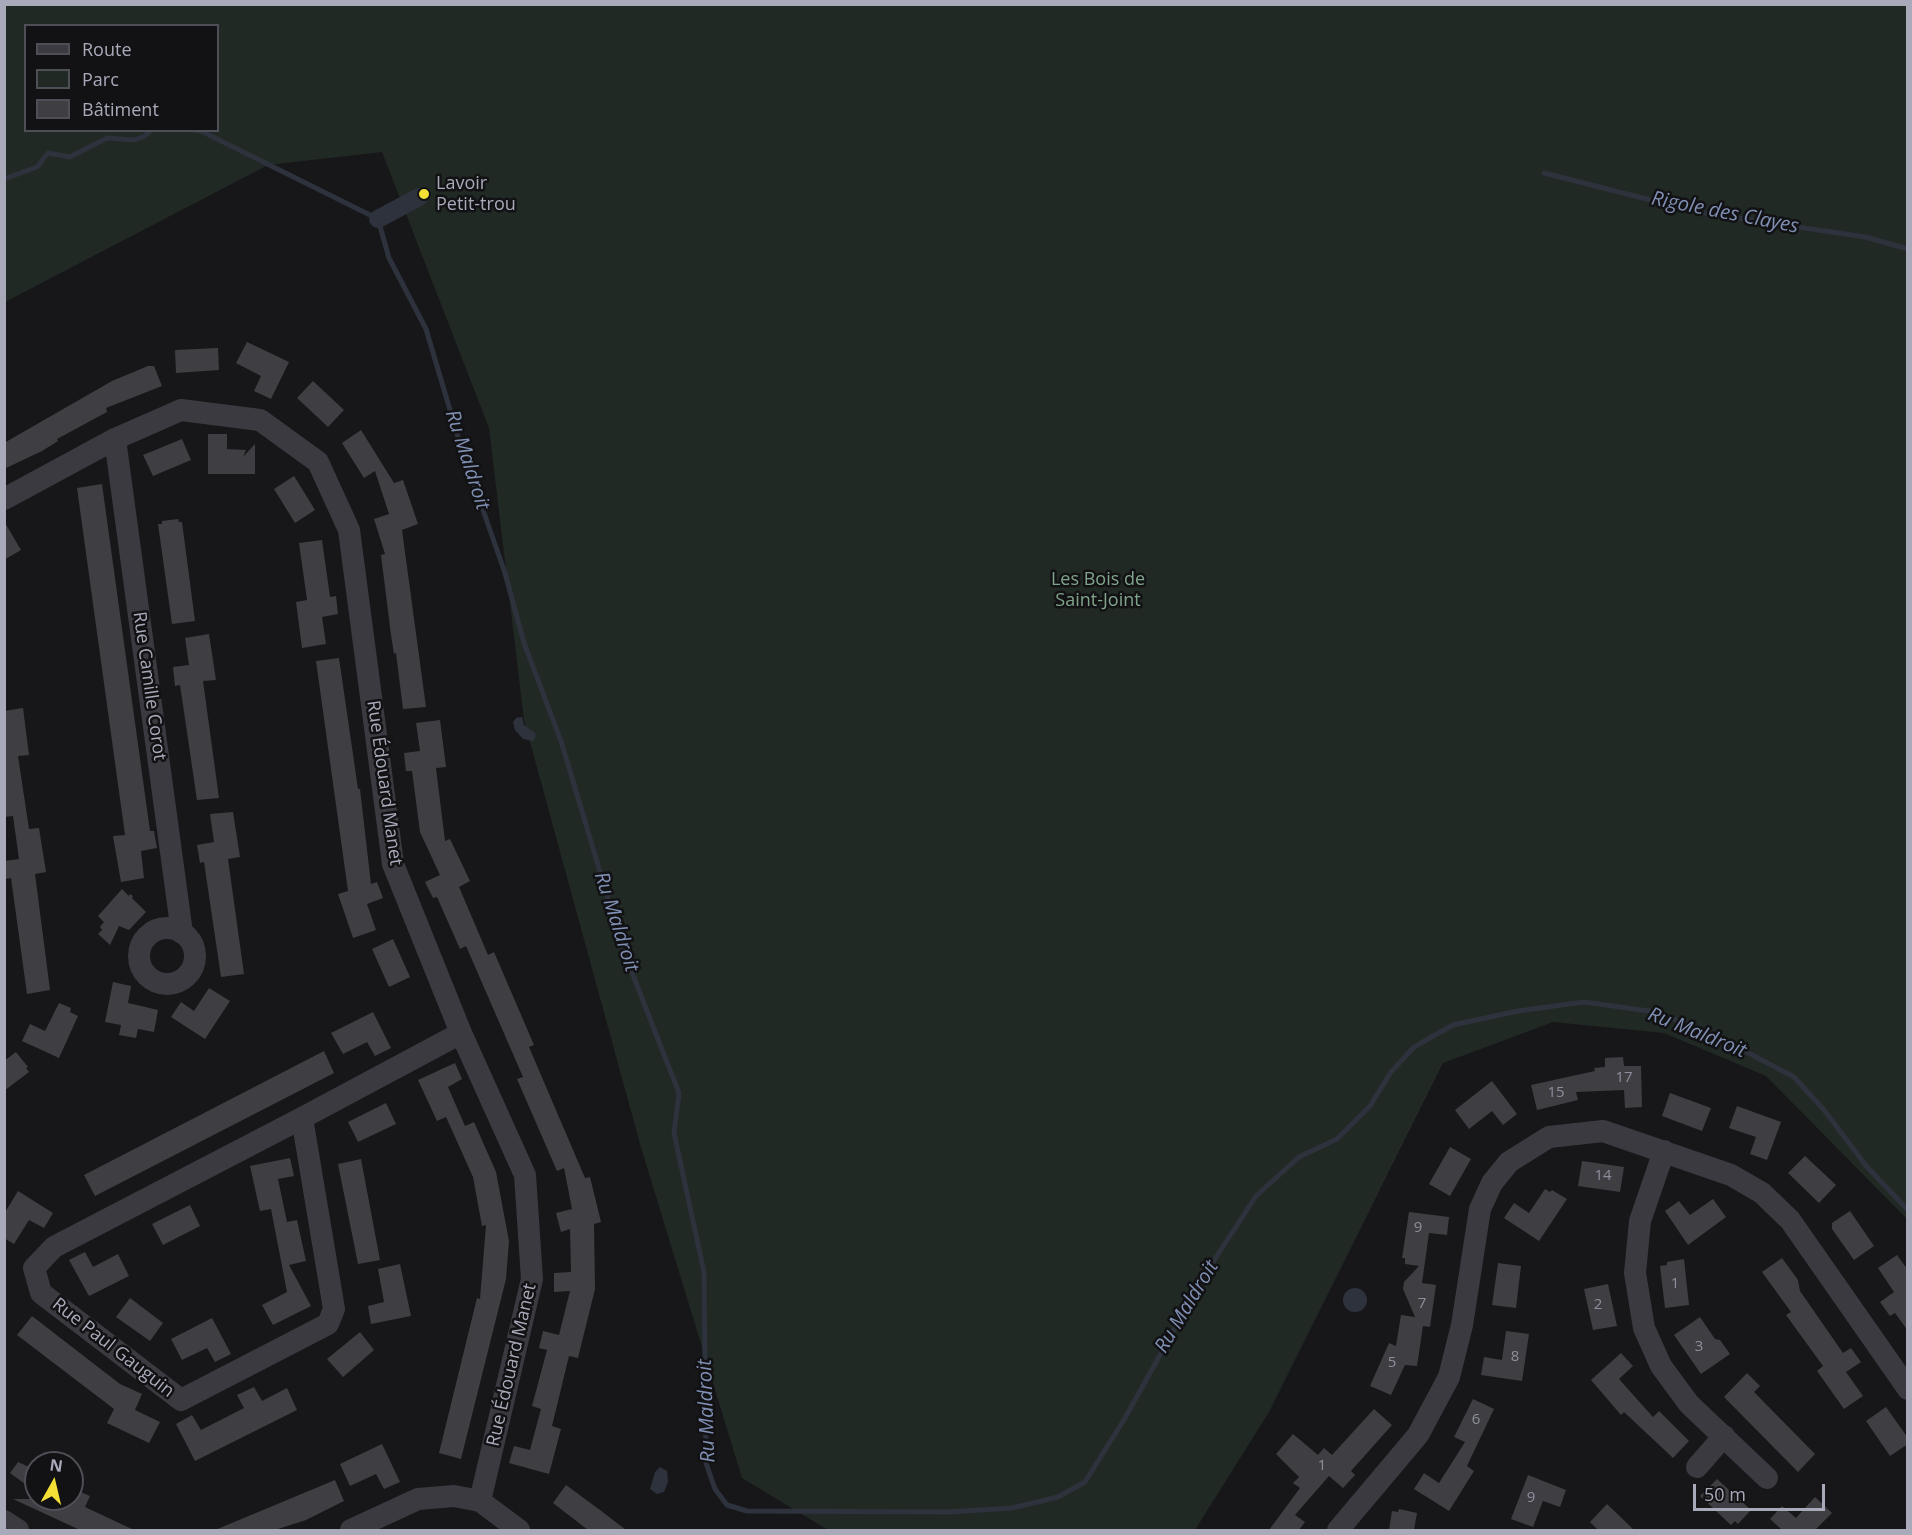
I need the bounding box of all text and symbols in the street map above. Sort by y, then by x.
legend [24,24,219,132]
text: Route [82,37,132,61]
text: Parc [82,67,119,91]
text: Bâtiment [82,97,159,121]
place label: Lavoir Petit-trou [436,173,516,216]
marker: Lavoir Petit-trou [417,187,431,201]
water label: Rigole des Clayes [1649,187,1801,239]
water label: Ru Maldroit [440,407,494,513]
park label: Les Bois de Saint-Joint [1051,569,1145,612]
street label: Rue Camille Corot [128,610,170,762]
street label: Rue Édouard Manet [362,699,406,867]
water label: Ru Maldroit [589,869,643,975]
water label: Ru Maldroit [1644,1002,1750,1064]
house number: 17 [1615,1069,1633,1087]
house number: 15 [1547,1084,1565,1102]
house number: 14 [1594,1167,1612,1185]
house number: 9 [1414,1219,1422,1237]
water label: Ru Maldroit [1150,1256,1224,1358]
house number: 1 [1671,1275,1679,1293]
street label: Rue Édouard Manet [483,1281,541,1449]
street label: Rue Paul Gauguin [48,1294,178,1402]
house number: 7 [1418,1295,1426,1313]
house number: 2 [1594,1296,1602,1314]
house number: 3 [1695,1338,1703,1356]
house number: 8 [1511,1348,1519,1366]
house number: 5 [1388,1354,1396,1372]
water label: Ru Maldroit [693,1359,721,1463]
house number: 6 [1472,1411,1480,1429]
north arrow [24,1451,84,1511]
text: N [48,1453,64,1477]
house number: 1 [1318,1457,1326,1475]
scale bar [1696,1472,1828,1510]
text: 50 m [1704,1482,1746,1506]
house number: 9 [1527,1489,1535,1507]

